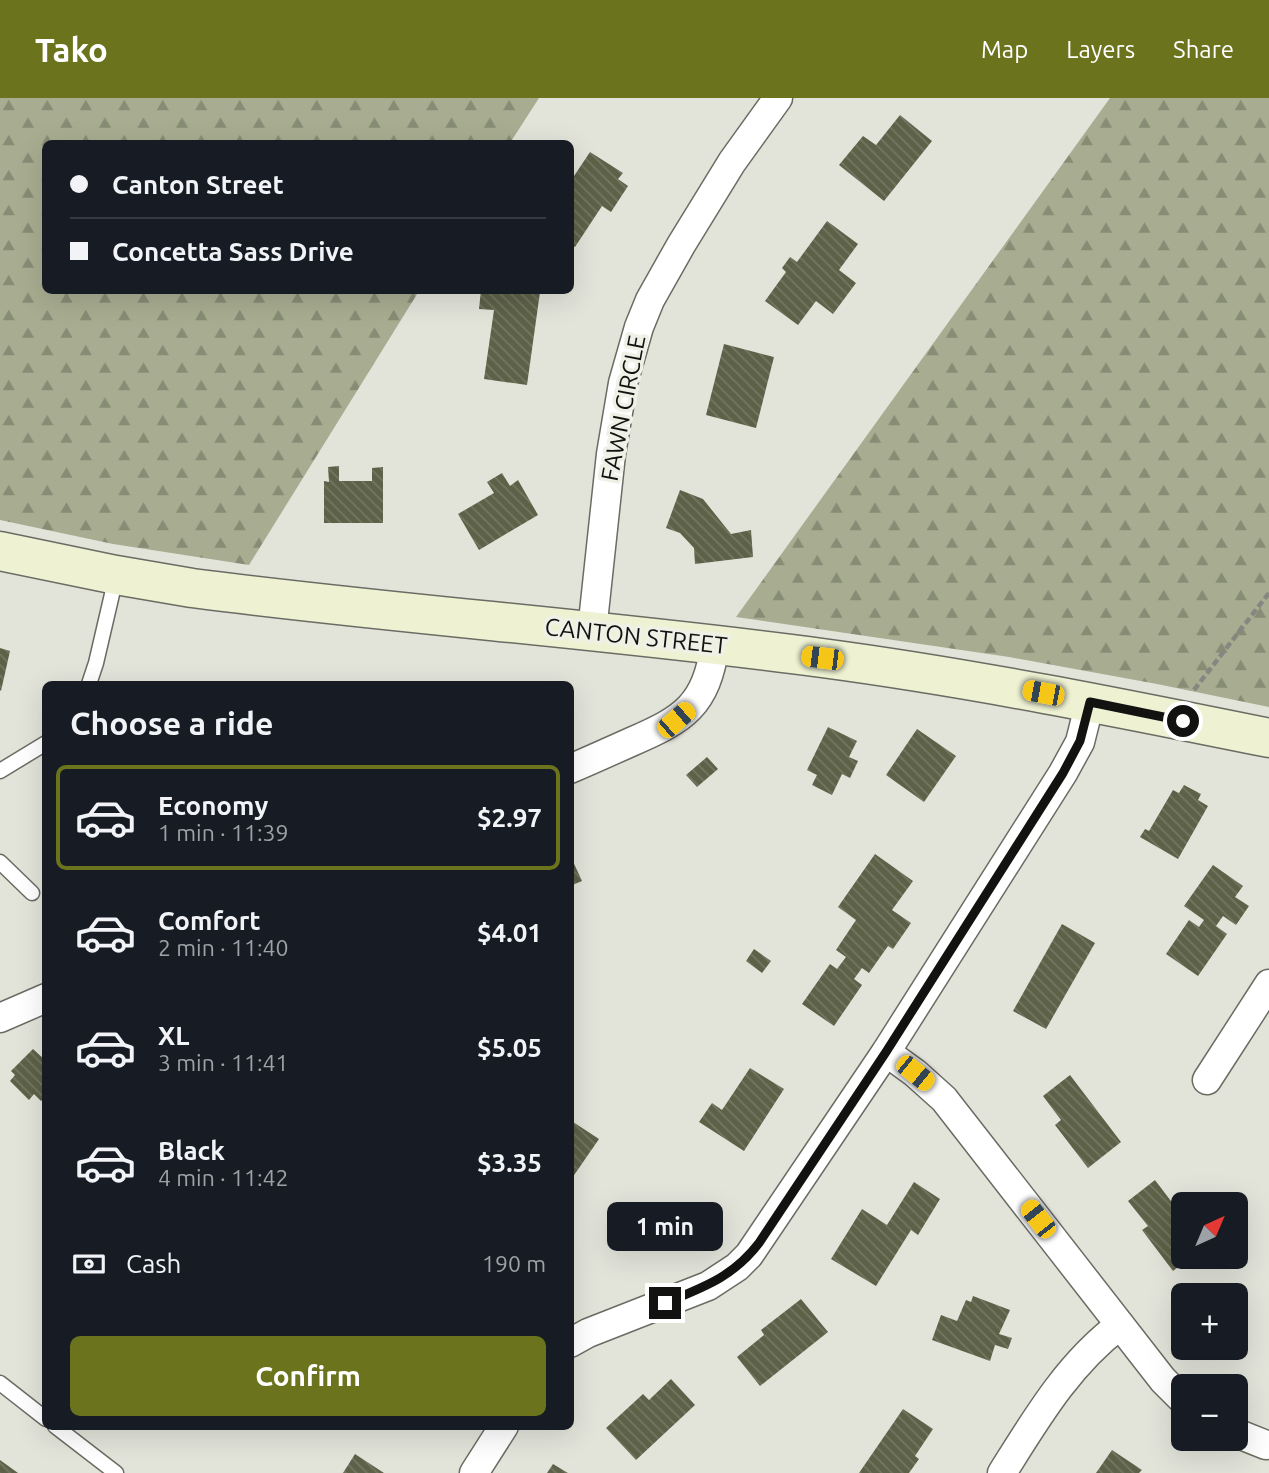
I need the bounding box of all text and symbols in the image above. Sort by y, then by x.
text: Tako [35,31,108,68]
text: Map [981,36,1028,63]
text: Layers [1066,36,1135,63]
text: Share [1173,36,1234,63]
text: Canton Street [112,170,284,199]
text: Concetta Sass Drive [112,237,354,266]
street label: FAWN CIRCLE [596,333,650,483]
street label: CANTON STREET [543,613,729,659]
car [800,645,845,671]
car [1021,679,1066,707]
car [654,698,699,742]
text: Choose a ride [70,705,273,741]
route start [1167,705,1199,737]
icon: car [74,786,137,849]
text: Economy [158,791,268,820]
text: $2.97 [477,803,542,832]
text: 1 min · 11:39 [158,820,289,845]
icon: car [74,901,137,964]
text: Comfort [158,906,261,935]
text: $4.01 [477,918,542,947]
text: 2 min · 11:40 [158,935,289,960]
icon: car [74,1016,137,1079]
text: XL [158,1021,189,1050]
text: $5.05 [477,1033,542,1062]
text: 3 min · 11:41 [158,1050,289,1075]
car [893,1052,938,1094]
icon: car [74,1131,137,1194]
text: Black [158,1136,225,1165]
text: $3.35 [477,1148,542,1177]
text: 4 min · 11:42 [158,1165,289,1190]
north arrow [1171,1192,1248,1269]
map controls [1171,1192,1248,1451]
car [1017,1196,1060,1242]
callout: 1 min [607,1202,723,1250]
text: 1 min [636,1214,694,1239]
icon: cash [70,1245,108,1283]
text: Cash [126,1249,181,1278]
text: 190 m [482,1251,546,1276]
button: + [1171,1283,1248,1360]
route end [649,1287,681,1319]
button: Confirm [70,1336,546,1416]
button: − [1171,1374,1248,1451]

